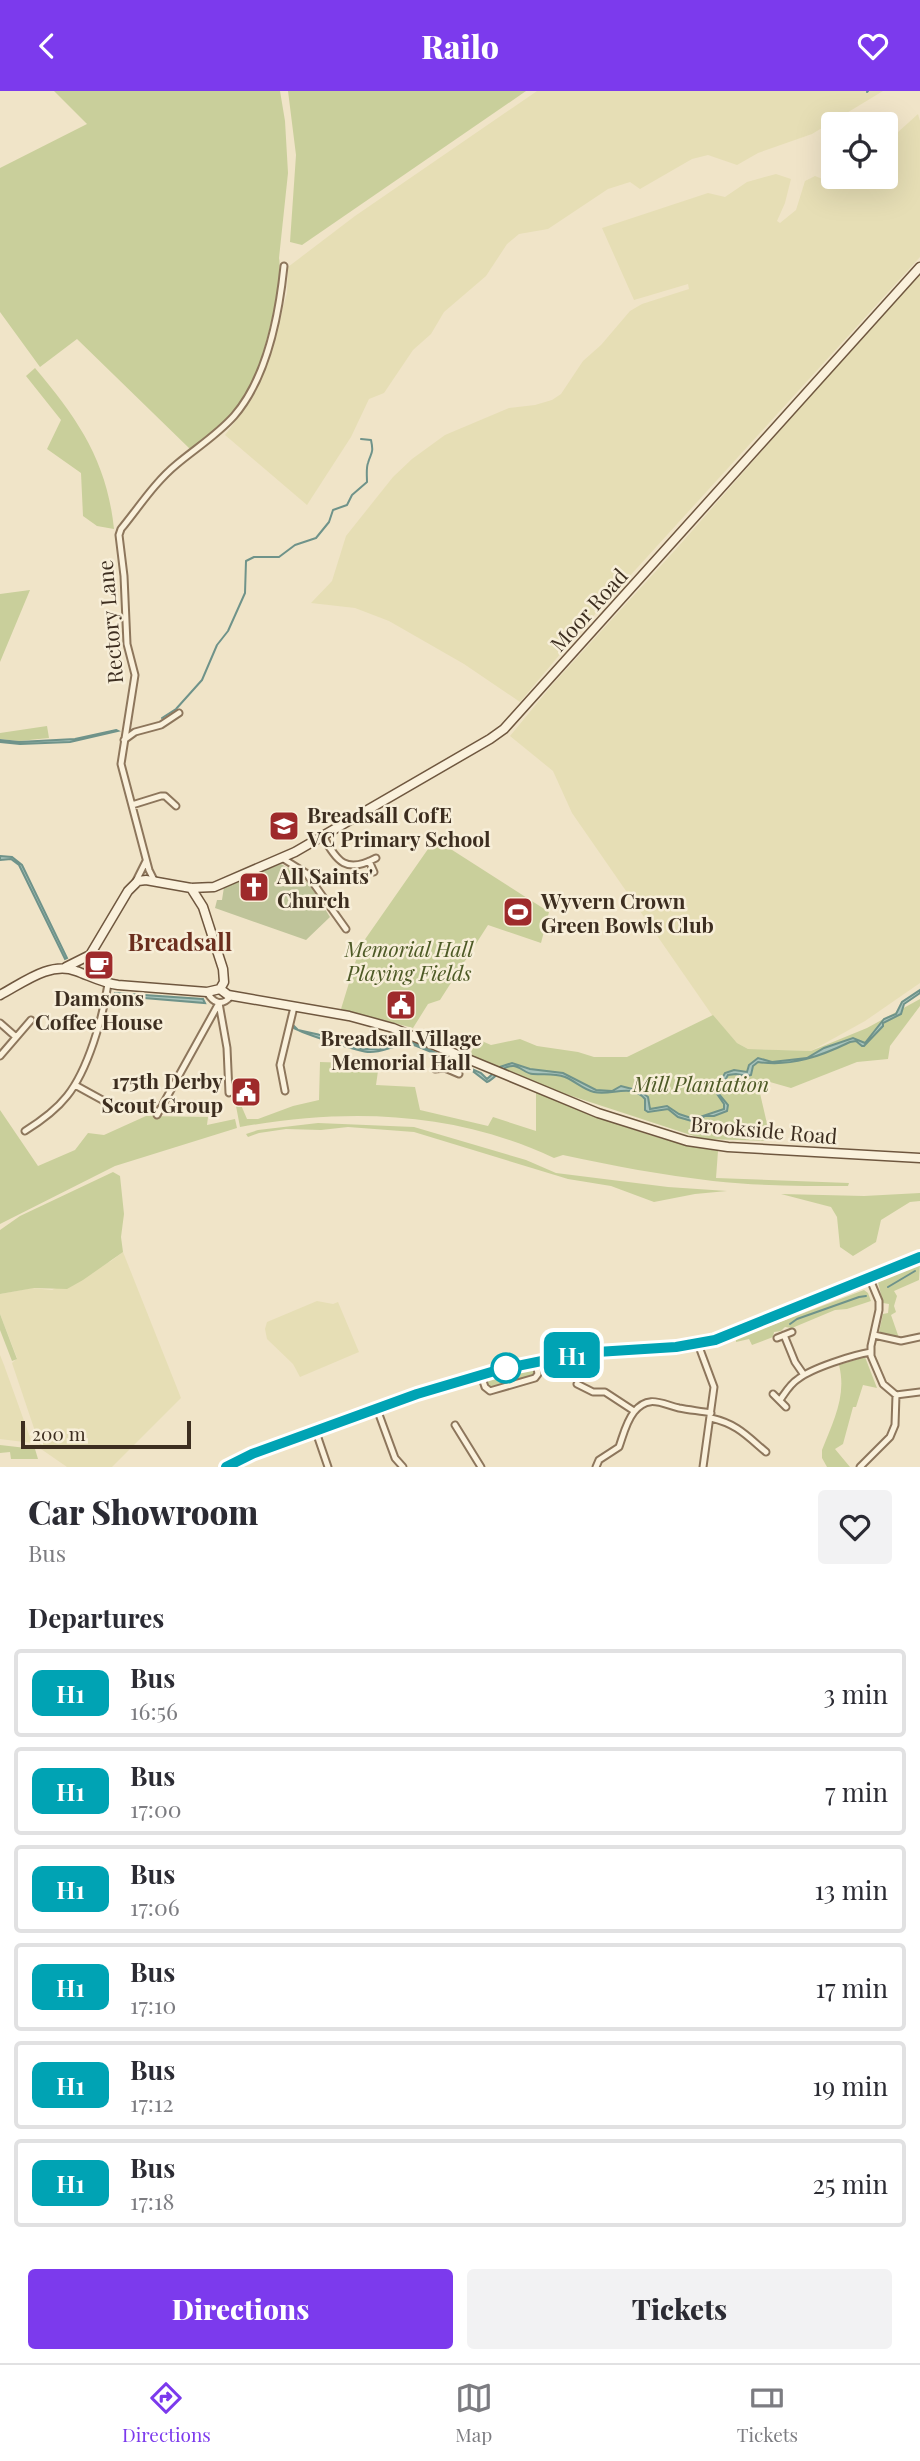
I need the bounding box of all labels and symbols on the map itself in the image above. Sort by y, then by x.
street label: Rectory Lane [90,559,128,685]
street label: Moor Road [543,561,633,657]
place label: Breadsall CofE VC Primary School [306,800,491,852]
school or university icon: Breadsall CofE VC Primary School [267,809,301,843]
place label: All Saints' Church [276,861,373,913]
church icon: All Saints' Church [237,870,271,904]
place label: Wyvern Crown Green Bowls Club [540,886,714,938]
sports icon: Wyvern Crown Green Bowls Club [501,895,535,929]
district label: Breadsall [128,925,233,957]
park label: Memorial Hall Playing Fields [344,934,474,986]
cafe icon: Damsons Coffee House [82,948,116,982]
place label: Damsons Coffee House [35,983,163,1035]
public building icon: Breadsall Village Memorial Hall [384,988,418,1022]
place label: Breadsall Village Memorial Hall [320,1023,482,1075]
place label: 175th Derby Scout Group [101,1066,223,1118]
park label: Mill Plantation [632,1069,769,1097]
public building icon: 175th Derby Scout Group [229,1075,263,1109]
street label: Brookside Road [689,1109,839,1149]
line badge: H1 [540,1332,604,1378]
unlabelled marker [491,1353,521,1383]
scale bar [21,1418,191,1450]

